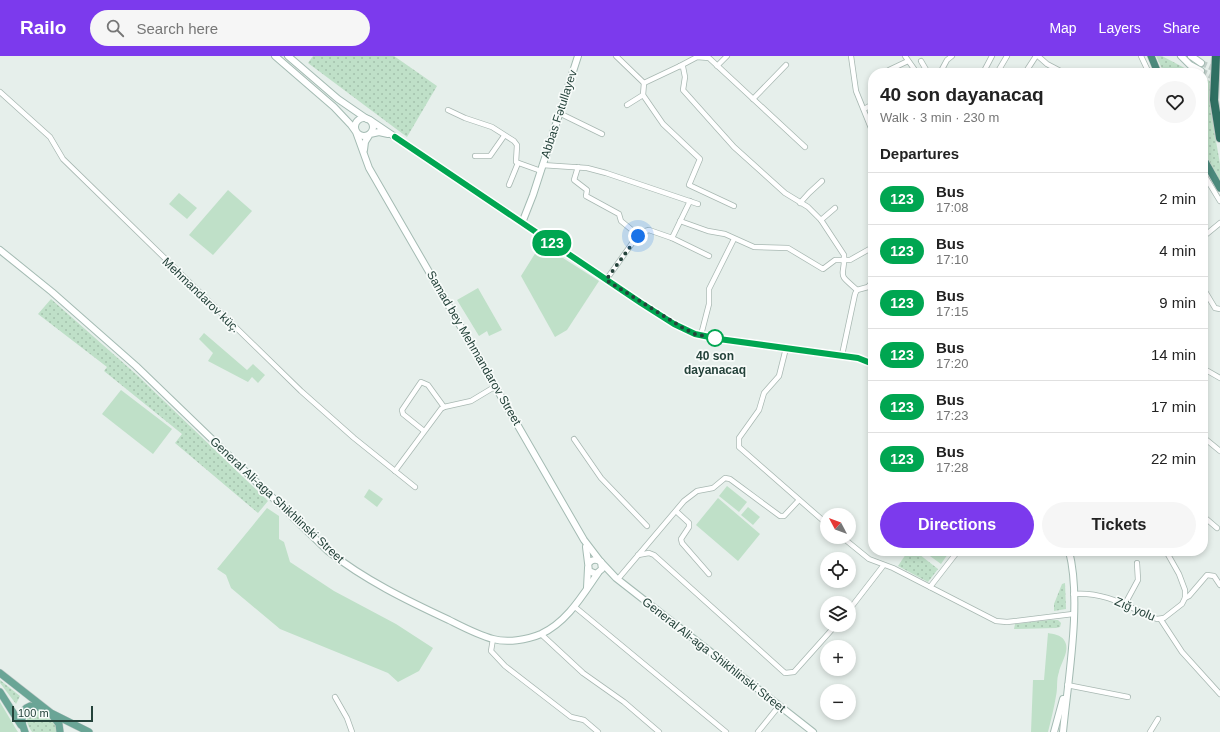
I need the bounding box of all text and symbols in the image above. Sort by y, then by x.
search box [90,10,370,46]
text: Railo [20,17,66,38]
icon: search [104,17,126,39]
text: Search here [136,20,218,37]
text: Map [1049,20,1077,36]
text: Layers [1099,20,1141,36]
text: Share [1163,20,1200,36]
street label: Abbas Fətullayev [538,68,580,160]
button: heart [1154,81,1196,123]
text: 40 son dayanacaq [880,84,1044,105]
text: Walk · 3 min · 230 m [880,110,999,125]
text: Departures [880,145,959,162]
text: Bus [936,183,964,200]
text: 2 min [1159,190,1196,207]
text: 123 [890,191,914,207]
text: 17:08 [936,200,969,215]
your location [628,226,648,246]
line badge: 123 [529,230,575,256]
text: 123 [540,235,564,251]
text: Bus [936,235,964,252]
text: 4 min [1159,242,1196,259]
text: 123 [890,243,914,259]
text: 17:10 [936,252,969,267]
street label: Mehmandarov küç. [159,255,243,335]
street label: Samad bey Mehmandarov Street [424,268,524,428]
text: Bus [936,287,964,304]
text: 9 min [1159,294,1196,311]
text: 123 [890,295,914,311]
text: 17:15 [936,304,969,319]
marker: 40 son dayanacaq [706,329,724,347]
text: Bus [936,339,964,356]
text: 14 min [1151,346,1196,363]
text: 123 [890,347,914,363]
place label: 40 son dayanacaq [684,349,746,377]
text: 17:20 [936,356,969,371]
text: Bus [936,391,964,408]
text: 17 min [1151,398,1196,415]
text: 123 [890,399,914,415]
text: 17:23 [936,408,969,423]
street label: General Ali-aga Shikhlinski Street [207,434,347,566]
text: Bus [936,443,964,460]
text: 22 min [1151,450,1196,467]
text: 123 [890,451,914,467]
text: 17:28 [936,460,969,475]
button: Directions [880,502,1034,548]
button: Tickets [1042,502,1196,548]
north arrow [820,508,856,544]
map controls [820,508,856,720]
button: locate [820,552,856,588]
street label: Zığ yolu [1113,594,1157,624]
street label: General Ali-aga Shikhlinski Street [640,595,789,716]
button: layers [820,596,856,632]
button: + [820,640,856,676]
button: − [820,684,856,720]
scale bar [12,704,93,723]
text: 100 m [18,707,49,719]

